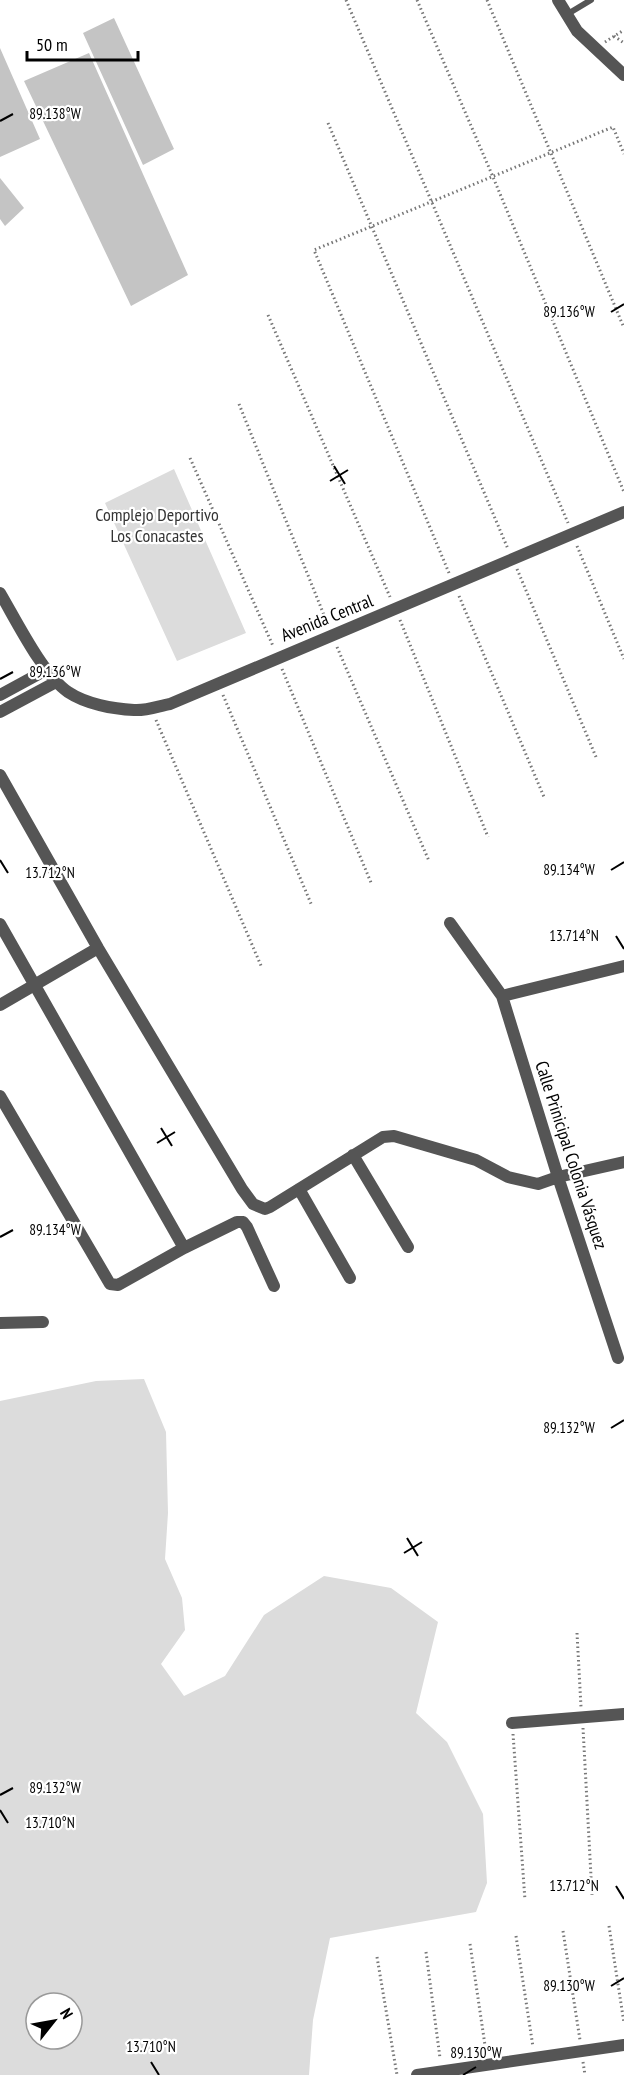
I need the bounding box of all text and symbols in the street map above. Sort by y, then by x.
scale bar [27,24,138,62]
text: 50 m [36,33,68,56]
text: 89.138°W [29,104,81,123]
text: 89.136°W [543,302,595,321]
park label: Complejo Deportivo Los Conacastes [95,503,219,547]
street label: Avenida Central [277,588,377,646]
text: 89.136°W [29,662,81,681]
text: 89.134°W [543,860,595,879]
text: 13.712°N [25,863,75,882]
text: 13.714°N [549,926,599,945]
street label: Calle Prinicipal Colonia Vásquez [530,1058,613,1252]
text: 89.134°W [29,1220,81,1239]
text: 89.132°W [543,1418,595,1437]
text: 89.132°W [29,1778,81,1797]
text: 13.710°N [25,1813,75,1832]
text: 13.712°N [549,1876,599,1895]
text: 89.130°W [543,1976,595,1995]
north arrow [24,1991,84,2051]
text: N [56,2004,78,2022]
text: 13.710°N [126,2037,176,2056]
text: 89.130°W [450,2043,502,2062]

